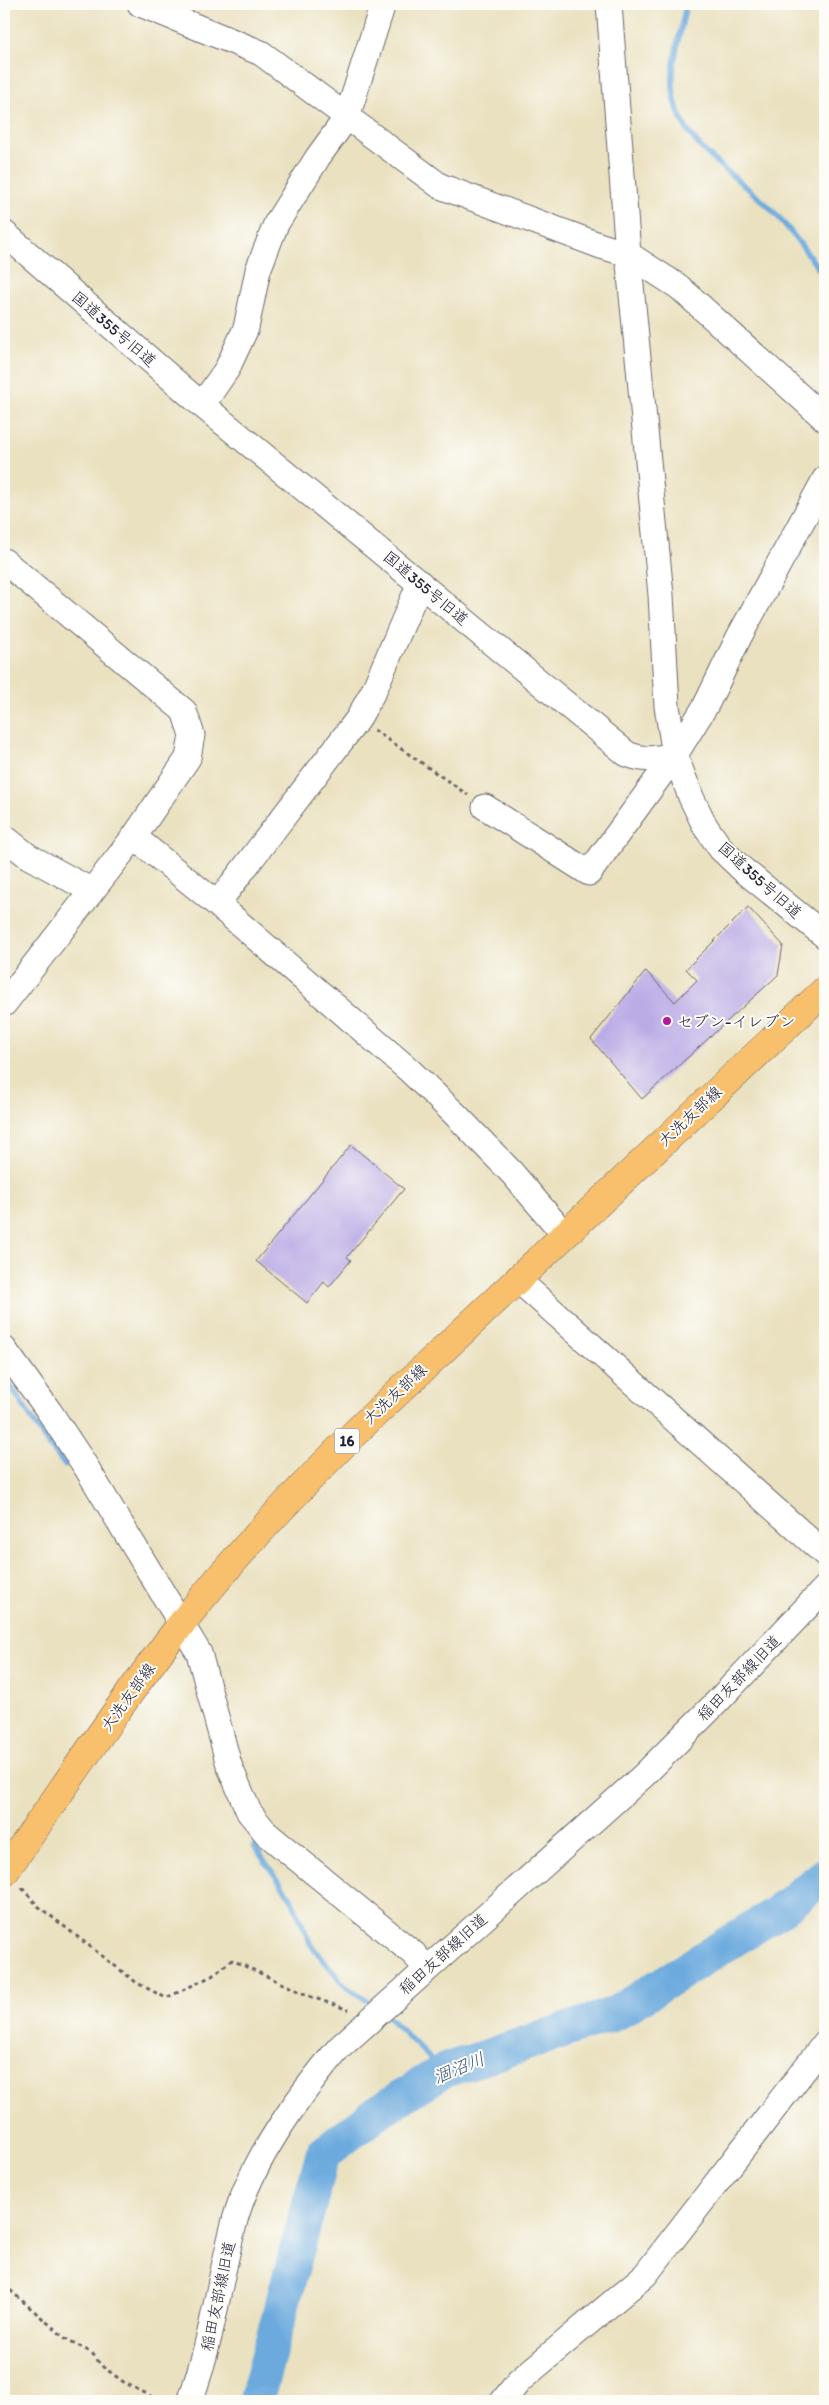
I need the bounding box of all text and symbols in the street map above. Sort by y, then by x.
street label: 国道355号旧道 [68,287,160,371]
street label: 国道355号旧道 [379,547,473,629]
street label: 国道355号旧道 [714,838,806,922]
place label: セブン-イレブン [677,1012,795,1031]
marker: セブン-イレブン [661,1015,673,1027]
street label: 大洗友部線 [654,1082,726,1150]
street label: 大洗友部線 [359,1360,431,1428]
road number: 16 [334,1428,360,1454]
street label: 稲田友部線旧道 [693,1631,785,1725]
street label: 大洗友部線 [97,1659,159,1735]
street label: 稲田友部線旧道 [395,1909,491,1999]
water label: 涸沼川 [430,2048,488,2088]
street label: 稲田友部線旧道 [197,2239,239,2353]

